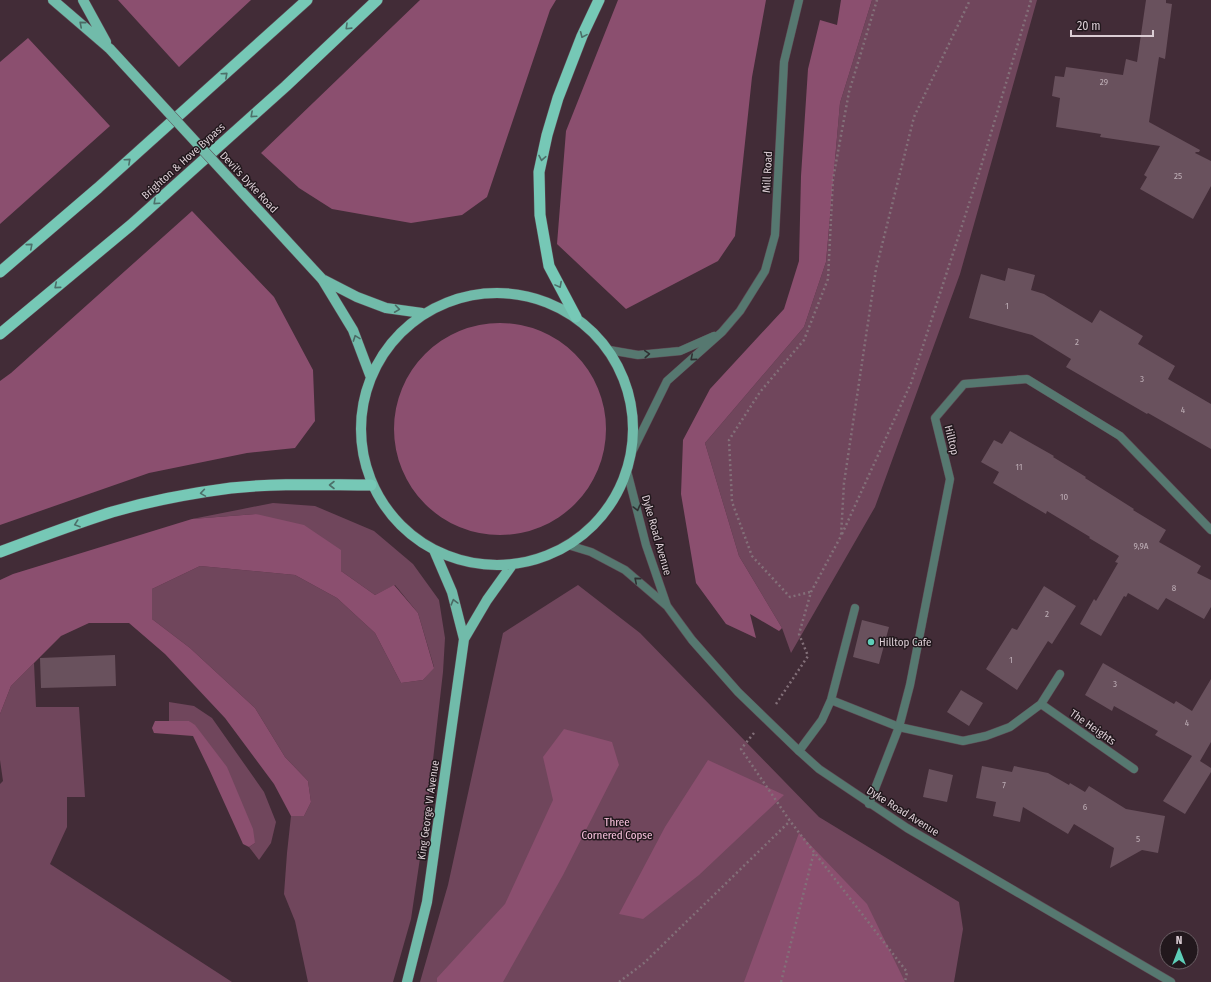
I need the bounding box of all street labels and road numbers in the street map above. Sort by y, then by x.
street label: Brighton & Hove Bypass [139,120,228,202]
street label: Devil's Dyke Road [217,149,280,216]
street label: Mill Road [760,151,775,193]
street label: Hilltop [942,424,962,457]
street label: Dyke Road Avenue [639,494,674,577]
street label: The Heights [1067,707,1118,748]
street label: King George VI Avenue [415,759,442,861]
street label: Dyke Road Avenue [864,784,941,839]

